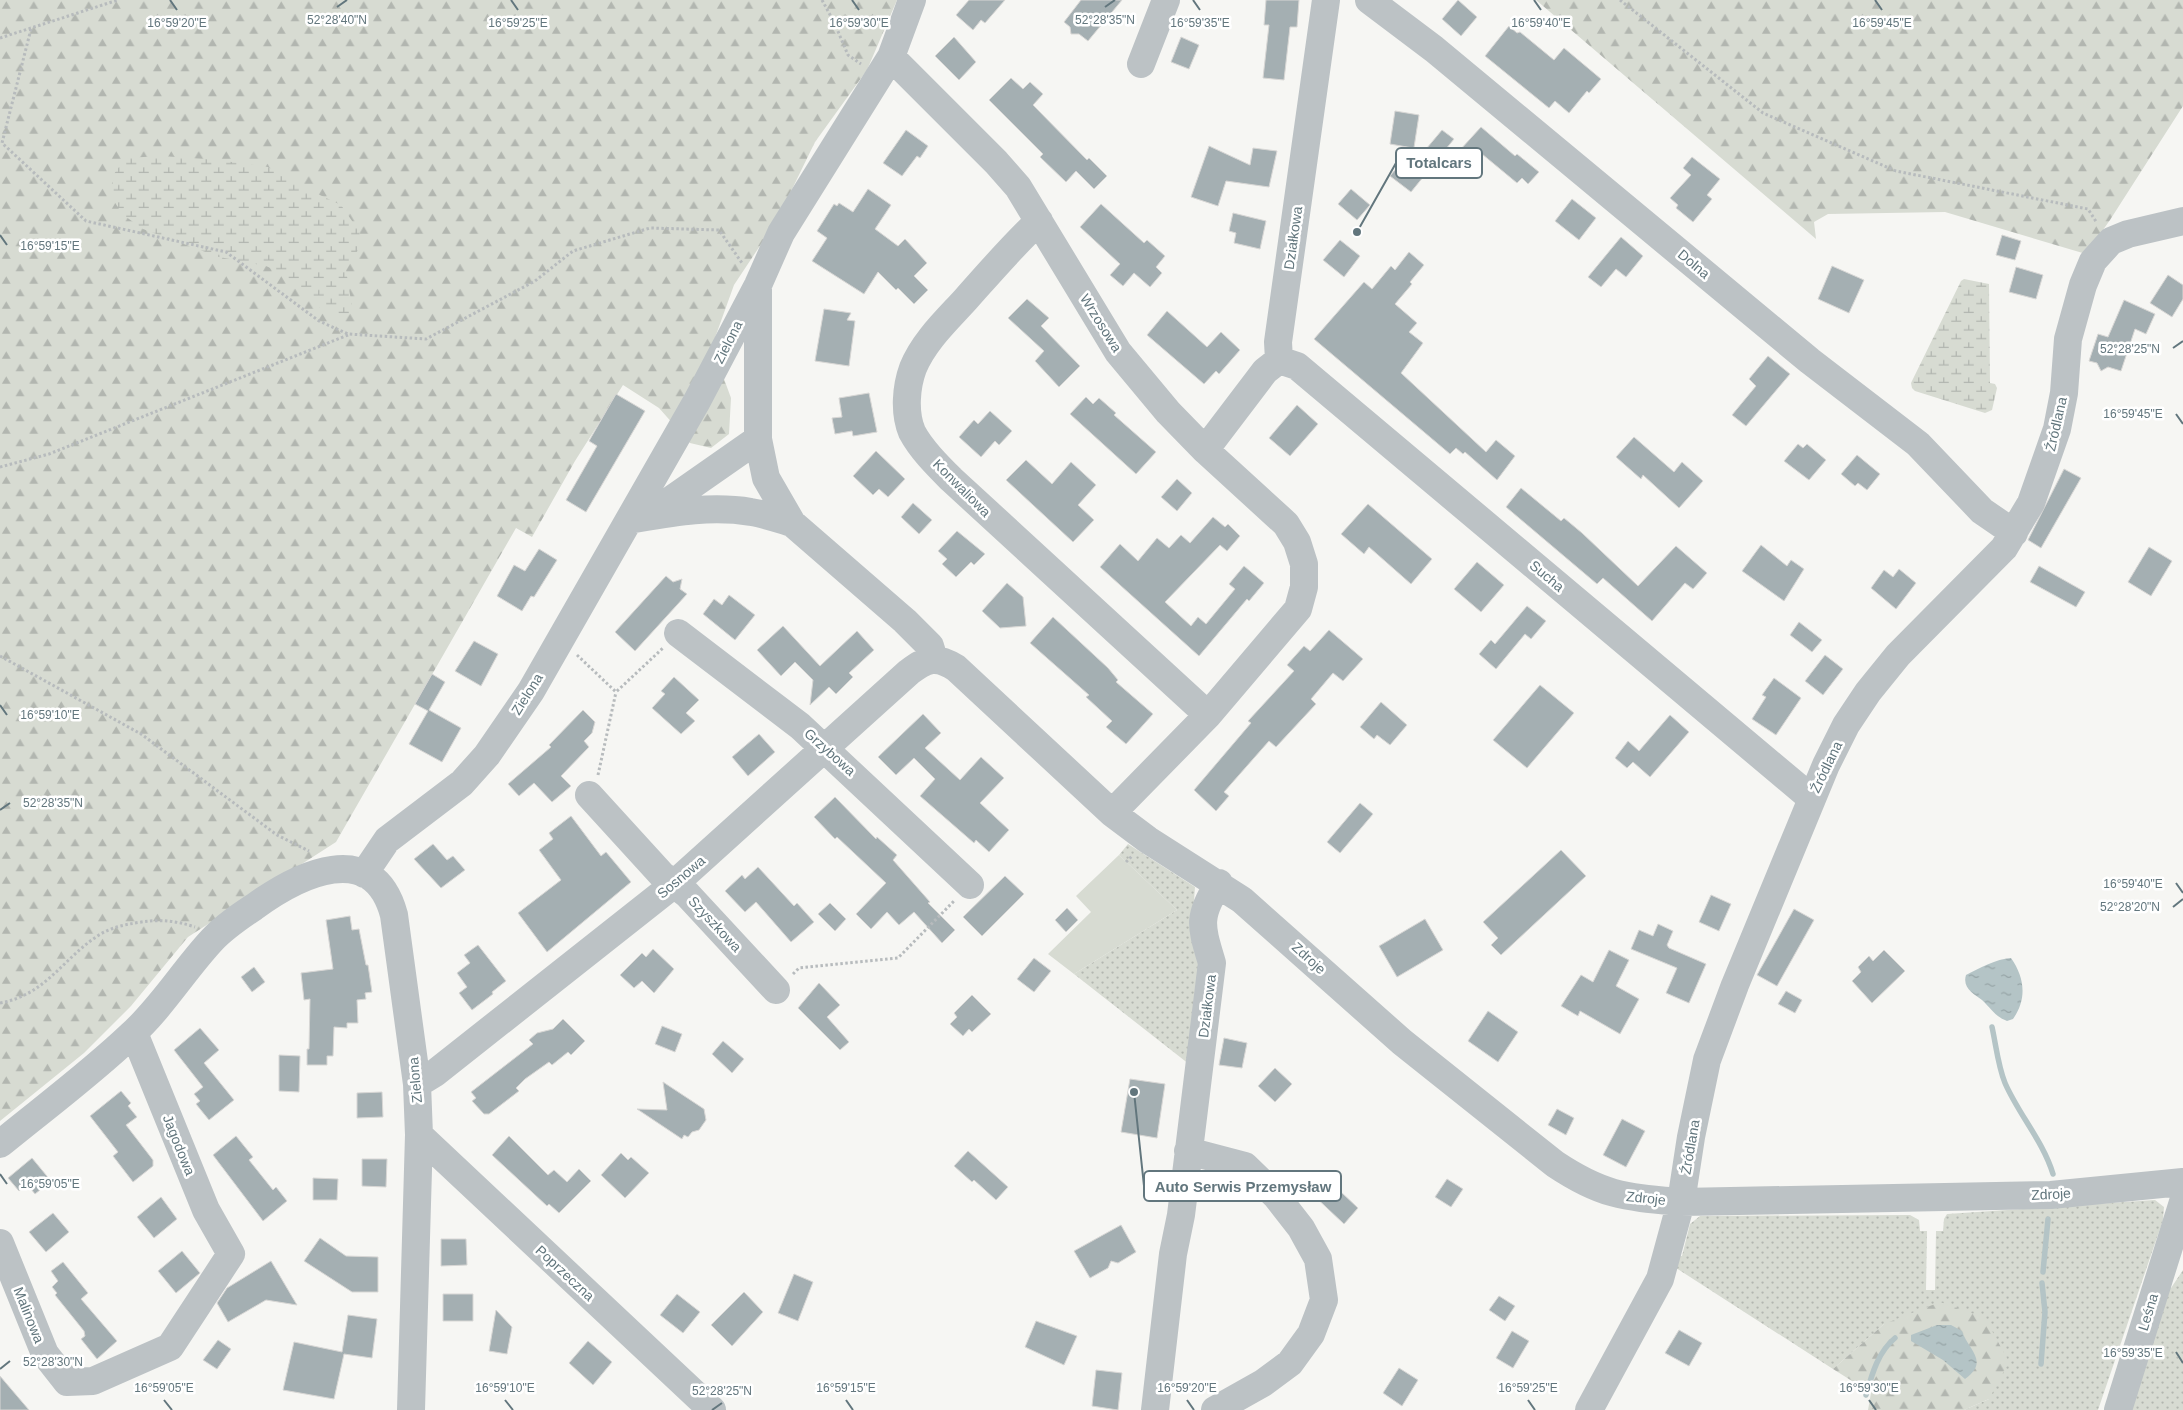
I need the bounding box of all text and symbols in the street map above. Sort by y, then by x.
text: 52°28'40"N [307,13,367,27]
text: 52°28'35"N [1075,13,1135,27]
text: 16°59'20"E [147,16,207,30]
text: 16°59'25"E [488,16,548,30]
text: 16°59'30"E [829,16,889,30]
text: 16°59'35"E [1170,16,1230,30]
text: 16°59'40"E [1511,16,1571,30]
text: 16°59'45"E [1852,16,1912,30]
callout: Totalcars [1396,148,1482,178]
text: Totalcars [1406,154,1472,171]
street label: Działkowa [1281,205,1305,271]
text: 16°59'15"E [20,239,80,253]
street label: Dolna [1675,246,1713,282]
street label: Wrzosowa [1077,291,1125,355]
street label: Zielona [710,318,746,366]
text: 52°28'25"N [2100,342,2160,356]
street label: Źródlana [2042,395,2070,453]
text: 16°59'45"E [2103,407,2163,421]
street label: Konwaliowa [930,456,994,520]
street label: Sucha [1527,557,1568,595]
street label: Zielona [508,670,546,718]
text: 16°59'10"E [20,708,80,722]
street label: Grzybowa [801,725,859,779]
street label: Źródlana [1807,738,1845,795]
text: 52°28'35"N [23,796,83,810]
street label: Sosnowa [654,852,708,902]
text: 16°59'40"E [2103,877,2163,891]
street label: Szyszkowa [685,893,745,955]
text: 52°28'20"N [2100,900,2160,914]
street label: Zdroje [1289,939,1329,977]
street label: Działkowa [1195,973,1219,1039]
street label: Zielona [405,1056,425,1104]
street label: Jagodowa [160,1112,198,1178]
street label: Źródlana [1677,1118,1703,1176]
callout: Auto Serwis Przemysław [1144,1171,1341,1201]
text: 16°59'05"E [20,1177,80,1191]
text: Auto Serwis Przemysław [1155,1178,1332,1195]
street label: Zdroje [2031,1185,2071,1203]
street label: Zdroje [1625,1188,1667,1208]
street label: Poprzeczna [533,1242,598,1304]
street label: Malinowa [11,1285,48,1346]
street label: Leśna [2135,1291,2161,1333]
text: 16°59'35"E [2103,1346,2163,1360]
text: 52°28'30"N [23,1355,83,1369]
text: 16°59'05"E [134,1381,194,1395]
text: 16°59'10"E [475,1381,535,1395]
text: 16°59'15"E [816,1381,876,1395]
text: 16°59'20"E [1157,1381,1217,1395]
text: 16°59'25"E [1498,1381,1558,1395]
text: 16°59'30"E [1839,1381,1899,1395]
text: 52°28'25"N [692,1384,752,1398]

